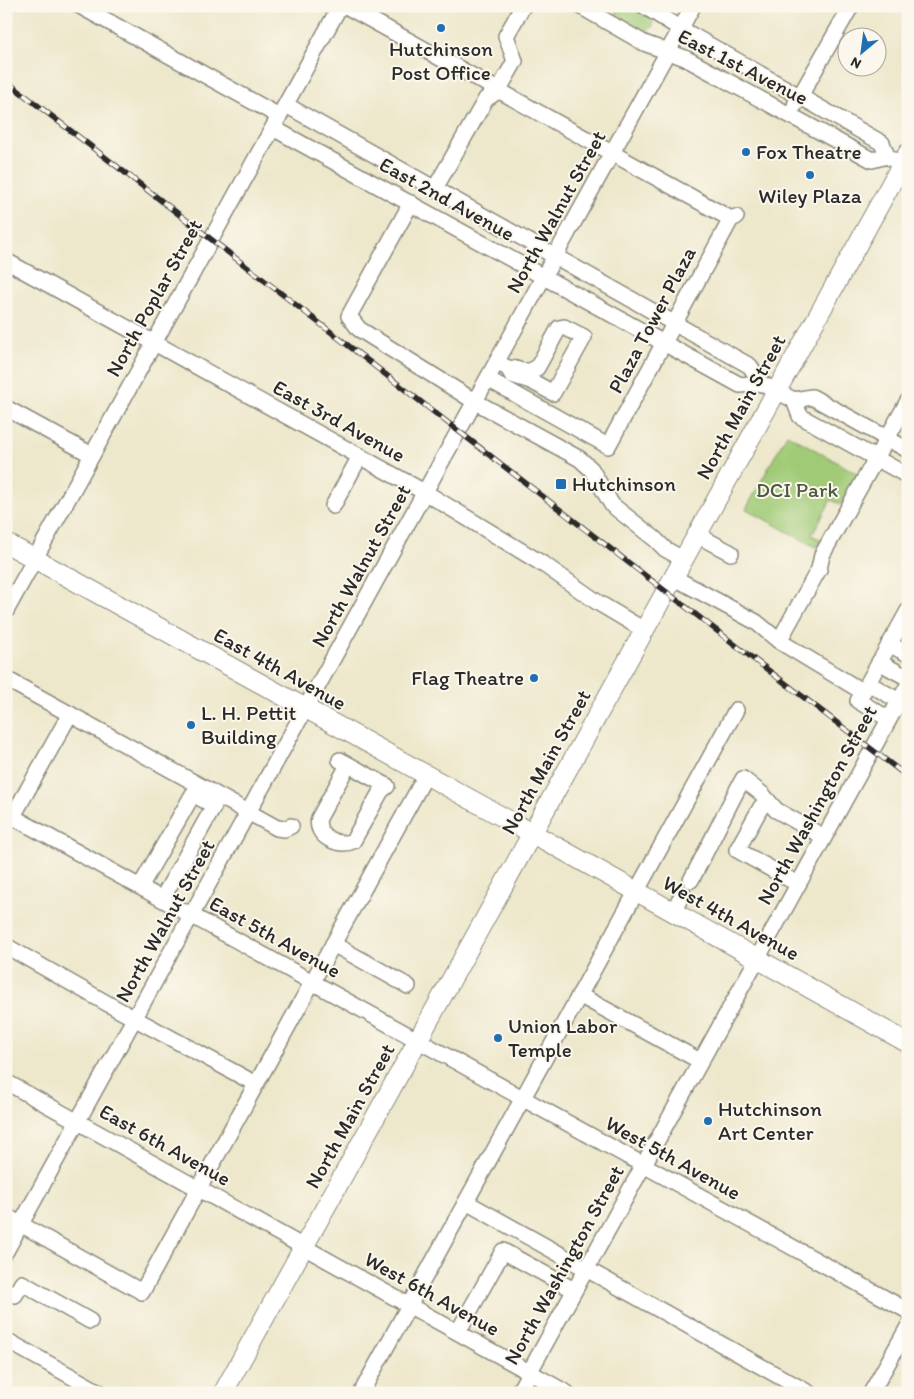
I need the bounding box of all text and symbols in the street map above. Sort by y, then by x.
marker: Hutchinson Post Office [435,22,447,34]
street label: East 1st Avenue [674,23,813,110]
north arrow [836,28,886,78]
place label: Hutchinson Post Office [389,36,493,85]
text: N [848,53,864,73]
street label: North Walnut Street [500,126,611,298]
place label: Fox Theatre [756,139,862,164]
marker: Fox Theatre [740,146,752,158]
street label: East 2nd Avenue [375,151,519,246]
marker: Wiley Plaza [804,169,816,181]
place label: Wiley Plaza [758,183,862,208]
street label: North Poplar Street [100,215,207,381]
street label: Plaza Tower Plaza [602,242,701,397]
street label: North Main Street [690,330,791,484]
street label: East 3rd Avenue [269,374,410,467]
place label: Hutchinson [572,471,676,496]
marker: Hutchinson [554,477,568,491]
park label: DCI Park [756,477,838,502]
street label: North Walnut Street [305,480,416,652]
street label: East 4th Avenue [210,622,351,715]
place label: Flag Theatre [411,665,524,690]
marker: Flag Theatre [528,672,540,684]
street label: North Main Street [495,685,596,839]
place label: L. H. Pettit Building [201,700,297,749]
street label: North Washington Street [751,701,882,909]
marker: L. H. Pettit Building [185,719,197,731]
street label: North Walnut Street [109,835,220,1007]
street label: West 4th Avenue [659,870,804,965]
street label: East 5th Avenue [205,890,345,983]
place label: Union Labor Temple [508,1013,618,1062]
marker: Union Labor Temple [492,1032,504,1044]
street label: North Main Street [299,1039,400,1193]
place label: Hutchinson Art Center [718,1096,822,1145]
street label: East 6th Avenue [95,1098,235,1191]
street label: West 5th Avenue [601,1110,745,1205]
marker: Hutchinson Art Center [702,1115,714,1127]
street label: North Washington Street [498,1161,629,1369]
street label: West 6th Avenue [360,1246,504,1341]

